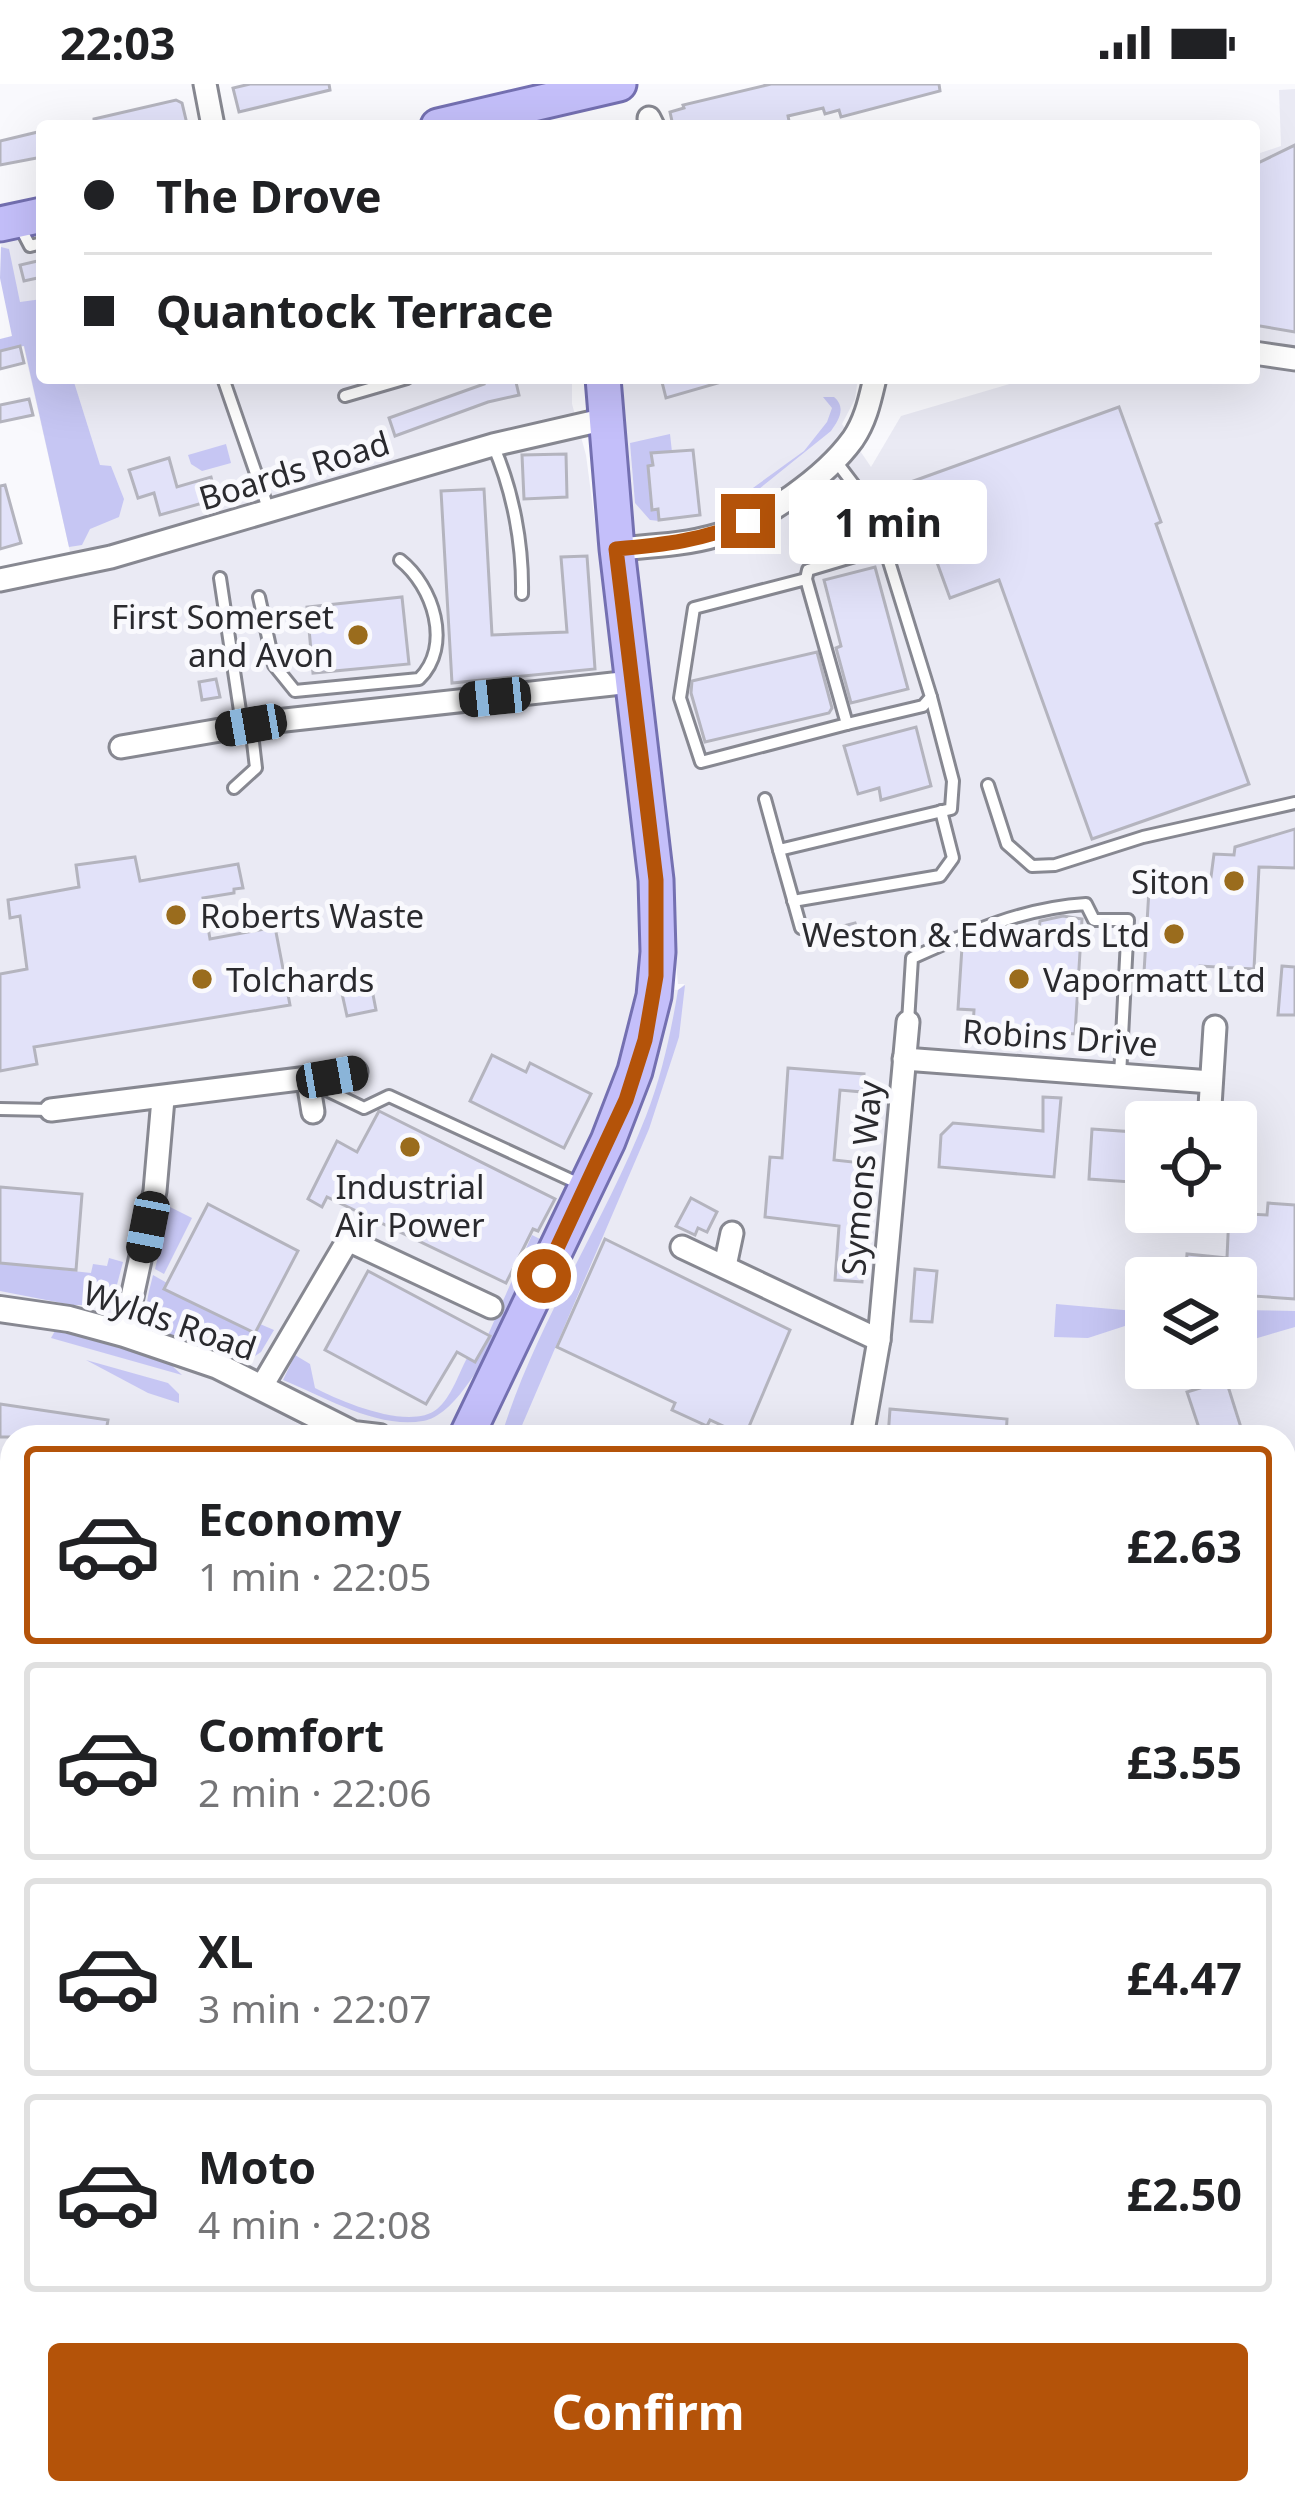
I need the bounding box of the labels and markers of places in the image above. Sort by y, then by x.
place label: First Somerset and Avon [111,594,334,677]
marker: First Somerset and Avon [345,622,371,648]
place label: Siton [1131,859,1210,904]
marker: Siton [1221,868,1247,894]
place label: Roberts Waste [200,893,424,938]
marker: Roberts Waste [163,902,189,928]
place label: Weston & Edwards Ltd [802,912,1150,957]
marker: Weston & Edwards Ltd [1161,921,1187,947]
place label: Tolchards [226,957,374,1002]
place label: Vapormatt Ltd [1043,957,1266,1002]
marker: Tolchards [189,966,215,992]
marker: Vapormatt Ltd [1006,966,1032,992]
marker: Industrial Air Power [397,1134,423,1160]
place label: Industrial Air Power [335,1164,485,1247]

